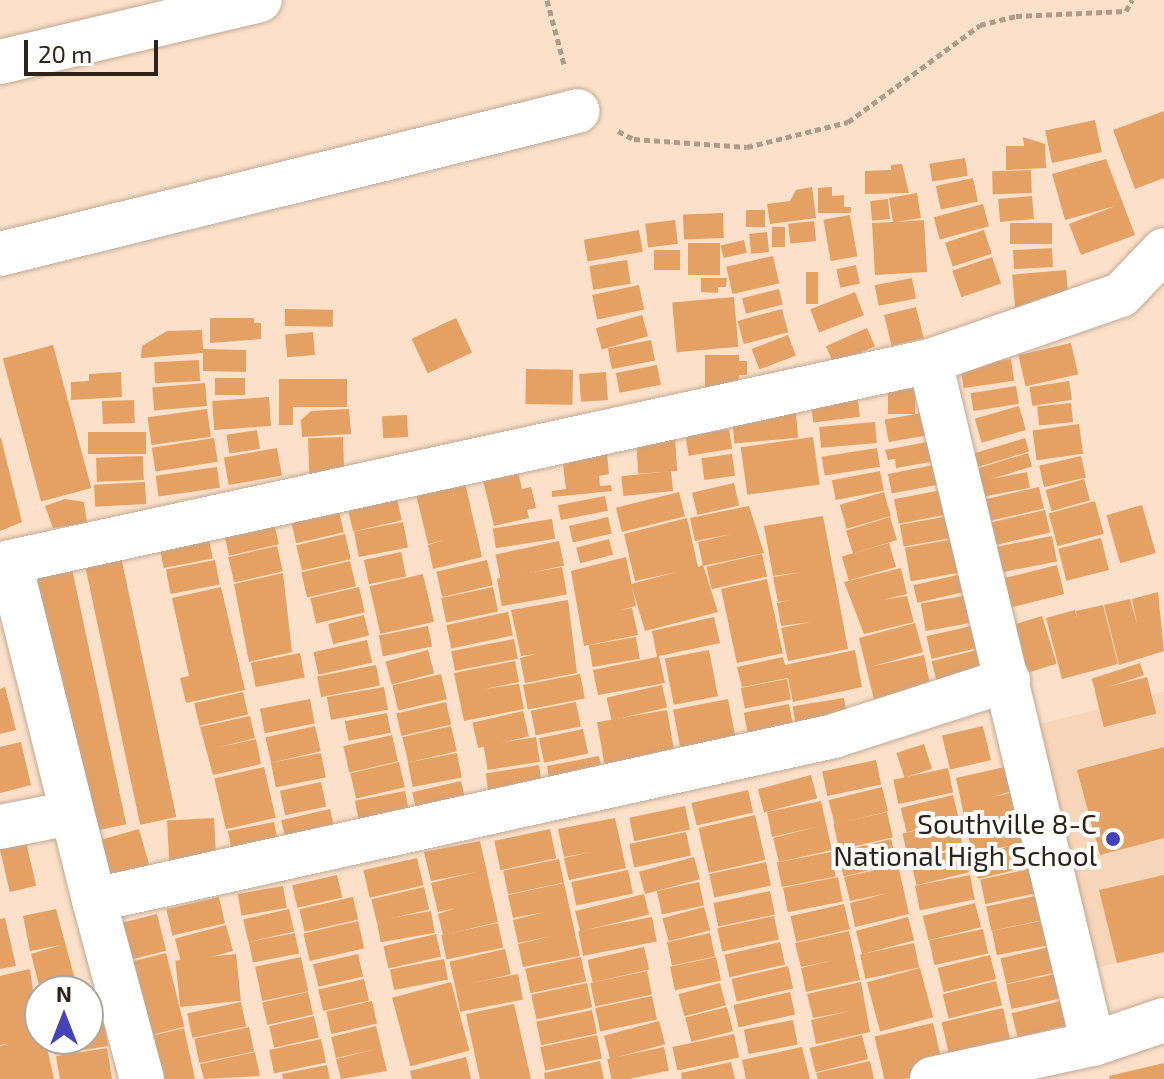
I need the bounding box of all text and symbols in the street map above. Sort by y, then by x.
scale bar [28,24,162,74]
text: 20 m [38,39,92,68]
place label: Southville 8-C National High School [833,806,1097,872]
marker: Southville 8-C National High School [1104,830,1122,848]
north arrow [24,975,104,1055]
text: N [56,980,72,1006]

